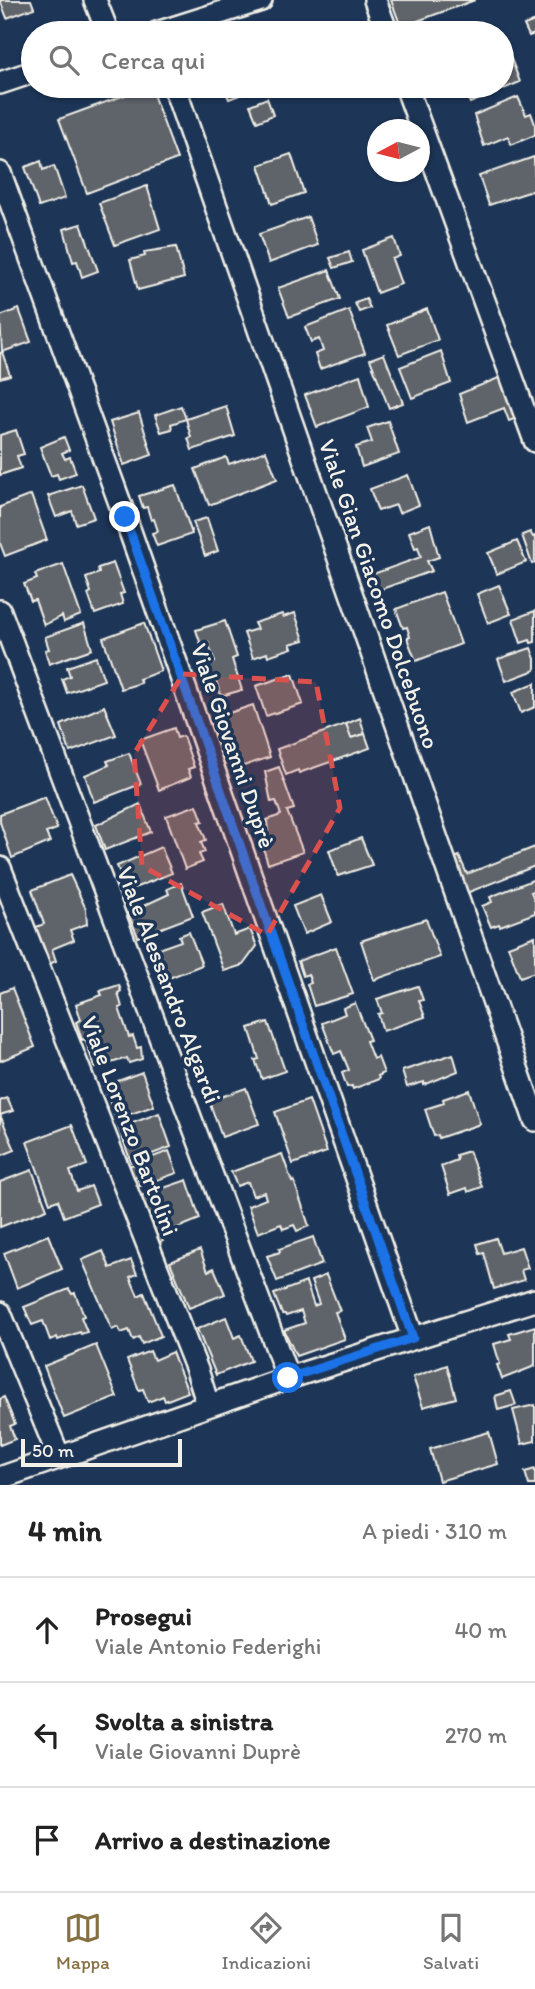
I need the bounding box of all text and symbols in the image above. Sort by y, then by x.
search box [21,21,514,98]
icon: search [45,41,83,79]
text: Cerca qui [101,44,205,76]
north arrow [367,119,430,182]
street label: Viale Gian Giacomo Dolcebuono [313,435,446,753]
route end [109,501,140,532]
street label: Viale Giovanni Duprè [185,640,282,852]
street label: Viale Alessandro Algardi [111,862,228,1107]
street label: Viale Lorenzo Bartolini [75,1012,186,1240]
route start [272,1362,303,1393]
scale bar [21,1436,182,1468]
text: 50 m [32,1439,74,1462]
text: 4 min [28,1512,102,1549]
text: A piedi · 310 m [362,1517,507,1545]
text: Prosegui [95,1600,192,1632]
icon: ahead [28,1611,66,1649]
text: 40 m [454,1616,507,1644]
text: Viale Antonio Federighi [95,1632,321,1660]
text: Svolta a sinistra [95,1705,273,1737]
icon: left [28,1716,66,1754]
text: 270 m [445,1721,507,1749]
text: Viale Giovanni Duprè [95,1737,301,1765]
icon: arrive [28,1821,66,1859]
text: Arrivo a destinazione [95,1824,331,1856]
tab: Mappa [56,1909,110,1974]
tab: Indicazioni [222,1909,311,1974]
tab: Salvati [423,1909,479,1974]

